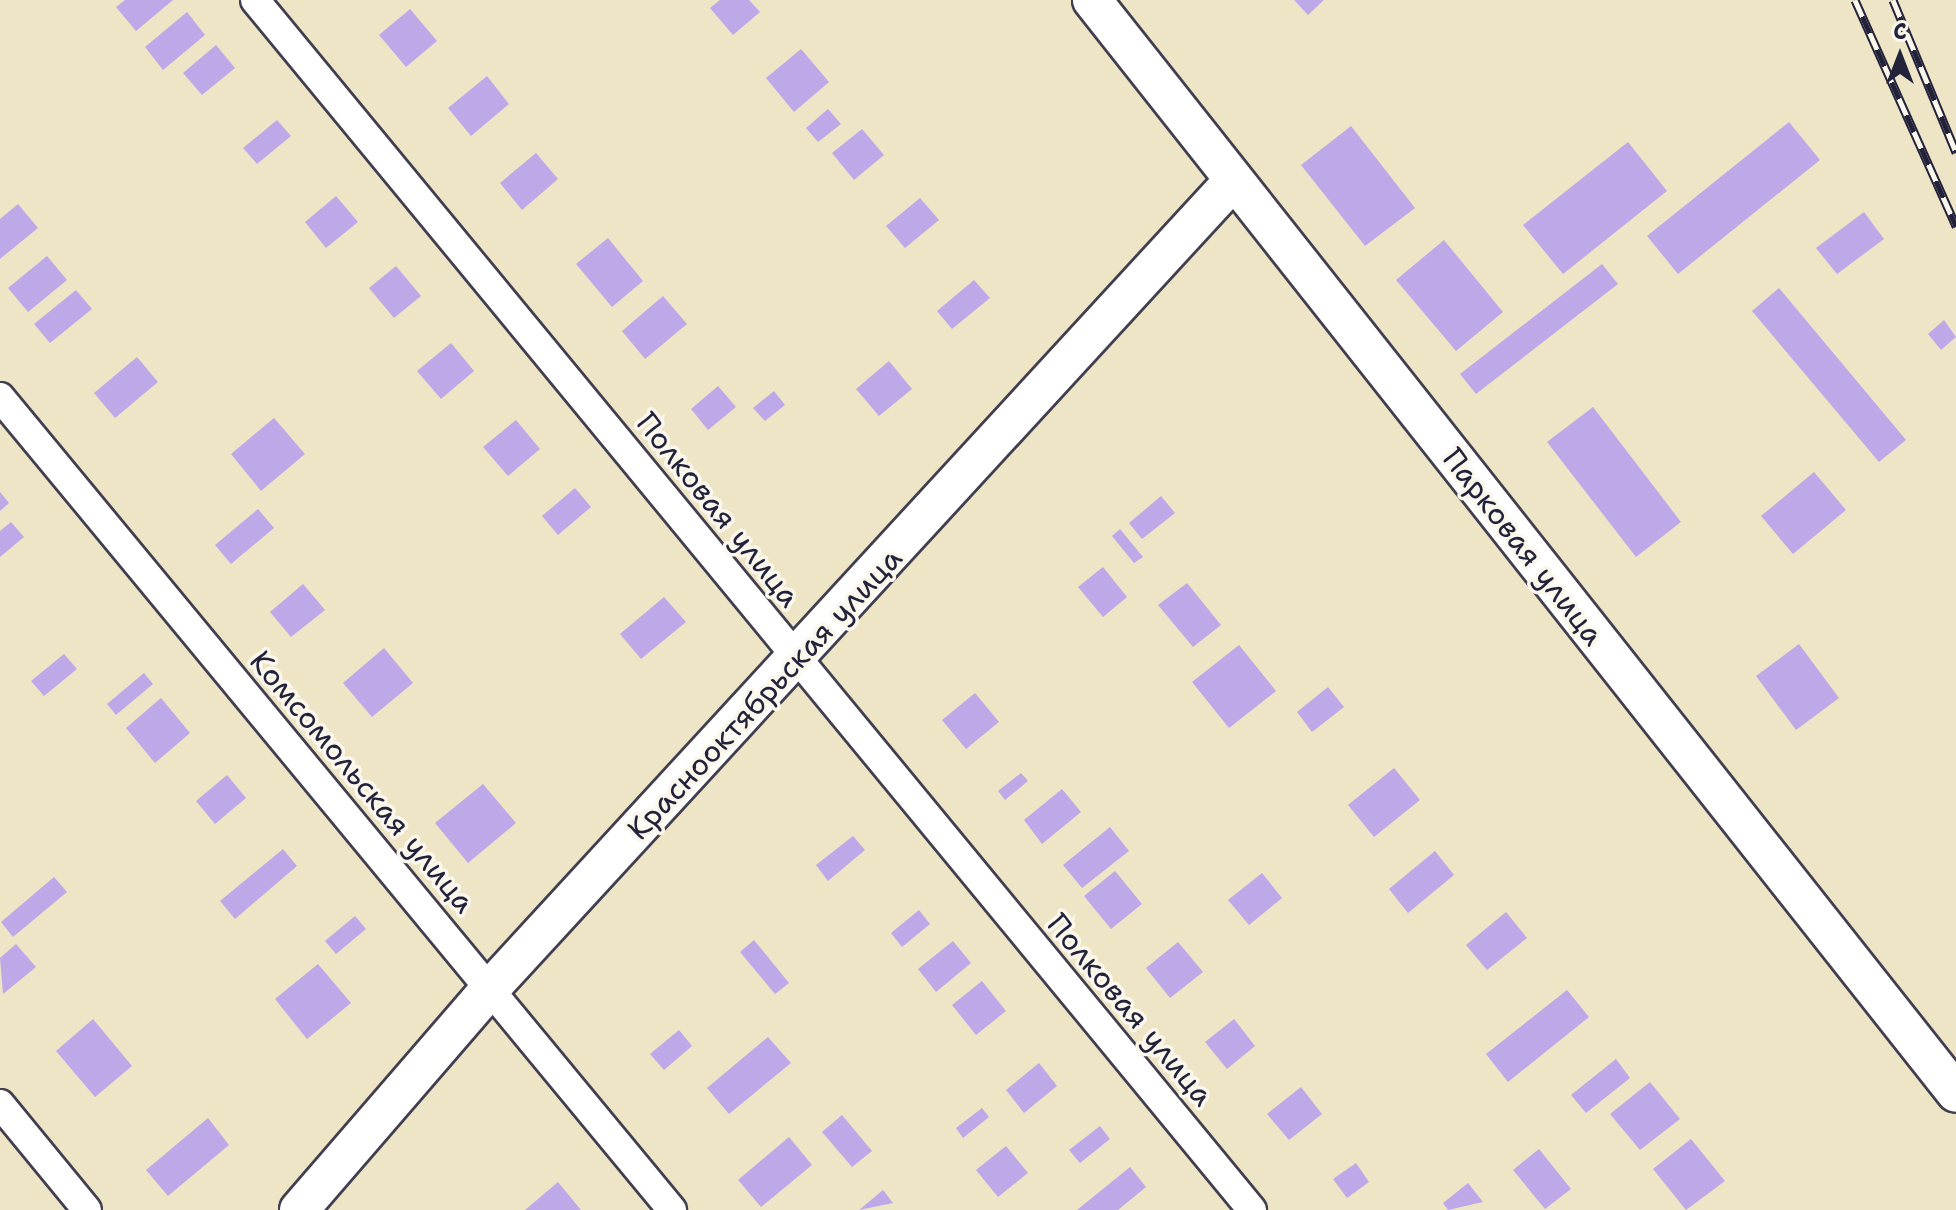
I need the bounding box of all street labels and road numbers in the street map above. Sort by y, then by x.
street label: Полковая улица [629,406,807,614]
street label: Парковая улица [1435,441,1611,653]
street label: Краснооктябрьская улица [620,541,910,847]
street label: Комсомольская улица [242,644,482,920]
street label: Полковая улица [1039,907,1221,1113]

